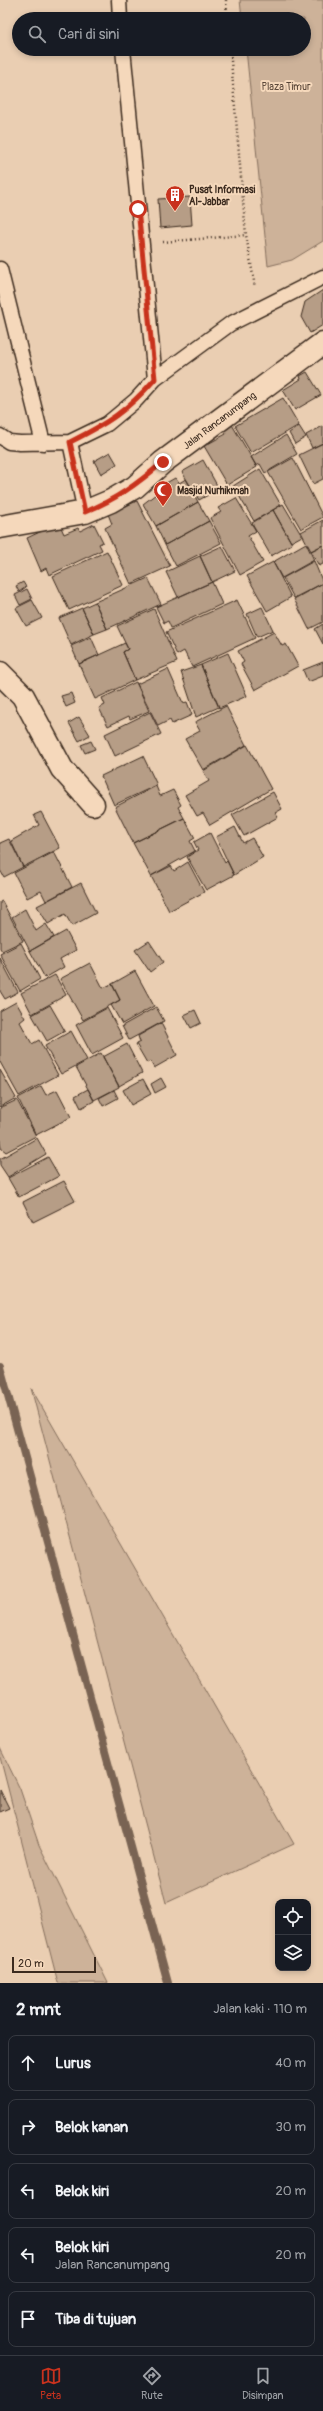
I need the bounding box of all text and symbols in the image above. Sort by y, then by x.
search box [12,12,311,56]
icon: search [26,23,48,45]
text: Cari di sini [58,25,119,44]
park label: Plaza Timur [261,81,311,93]
building icon: Pusat Informasi Al-Jabbar [164,184,186,212]
place label: Pusat Informasi Al-Jabbar [189,184,255,208]
route start [129,200,147,218]
street label: Jalan Rancanumpang [181,389,258,452]
route end [154,453,172,471]
mosque icon: Masjid Nurhikmah [152,479,174,507]
place label: Masjid Nurhikmah [177,485,249,497]
map controls [275,1899,311,1971]
button: locate [275,1899,311,1935]
button: layers [275,1935,311,1971]
scale bar [12,1955,96,1974]
text: 20 m [18,1957,44,1970]
text: 2 mnt [16,1999,61,2020]
text: Jalan kaki · 110 m [213,2001,307,2017]
icon: ahead [17,2052,39,2074]
text: Lurus [55,2054,91,2073]
text: 40 m [275,2055,306,2071]
icon: right [17,2116,39,2138]
text: Belok kanan [55,2118,128,2137]
text: 30 m [276,2119,306,2135]
icon: left [17,2180,39,2202]
text: Belok kiri [55,2182,109,2201]
text: 20 m [275,2183,306,2199]
text: Belok kiri [55,2238,109,2257]
icon: left [17,2244,39,2266]
text: 20 m [275,2247,306,2263]
text: Jalan Rancanumpang [55,2257,170,2273]
icon: arrive [17,2308,39,2330]
text: Tiba di tujuan [55,2310,136,2329]
tab: Peta [40,2365,62,2402]
tab: Rute [141,2365,163,2402]
tab: Disimpan [242,2365,283,2402]

